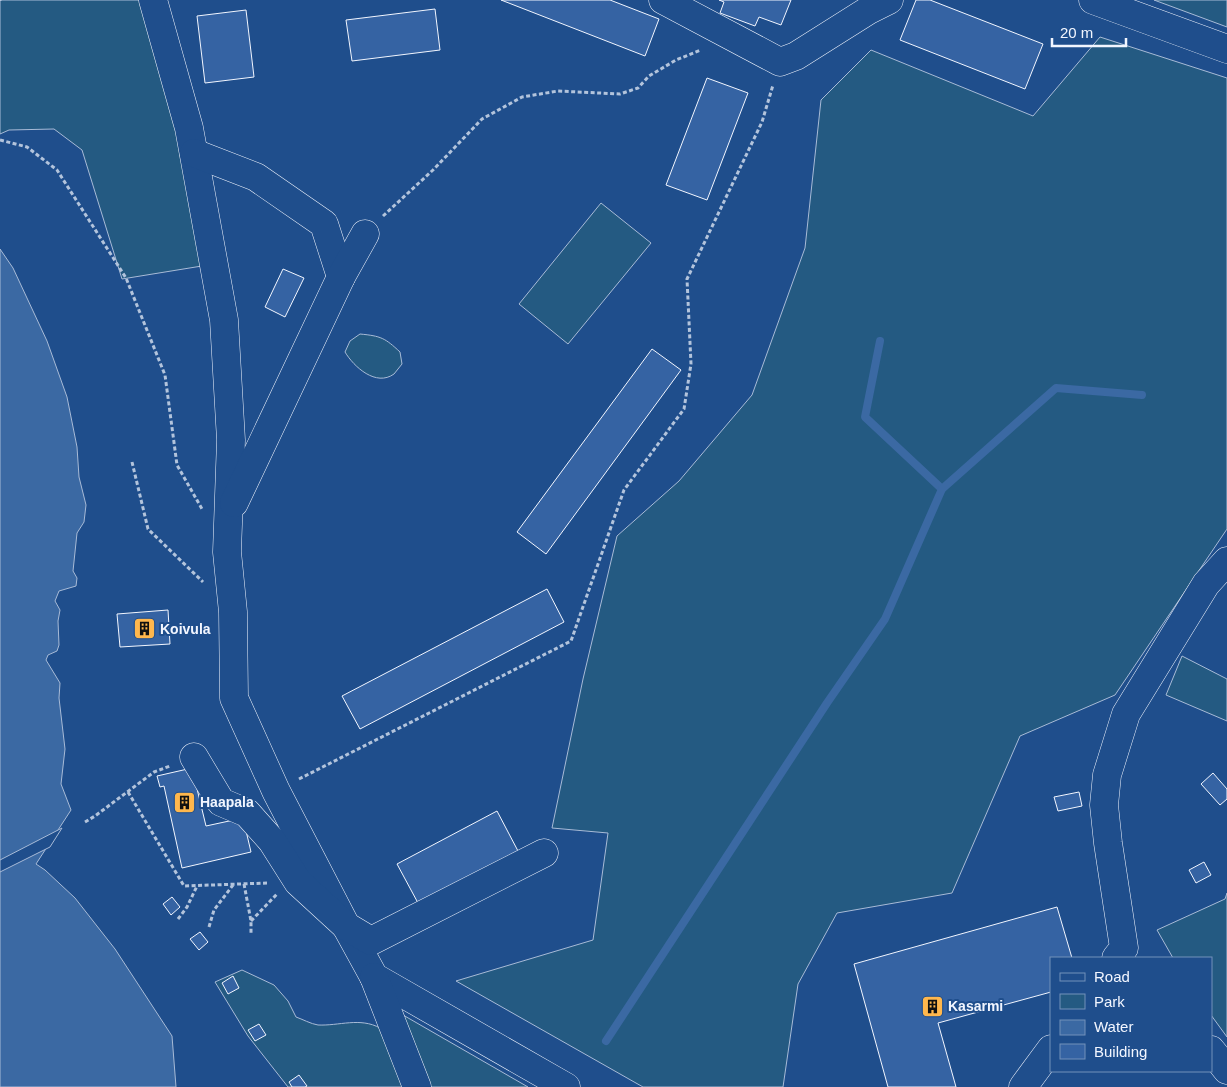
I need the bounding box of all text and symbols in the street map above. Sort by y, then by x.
scale bar [1052,15,1126,47]
text: 20 m [1060,24,1093,41]
building icon: Koivula [132,617,156,641]
place label: Koivula [160,621,211,637]
building icon: Haapala [172,790,196,814]
place label: Haapala [200,794,254,810]
legend [1050,957,1212,1072]
text: Road [1094,968,1130,985]
text: Park [1094,993,1125,1010]
building icon: Kasarmi [920,994,944,1018]
place label: Kasarmi [948,998,1003,1014]
text: Water [1094,1018,1133,1035]
text: Building [1094,1043,1147,1060]

